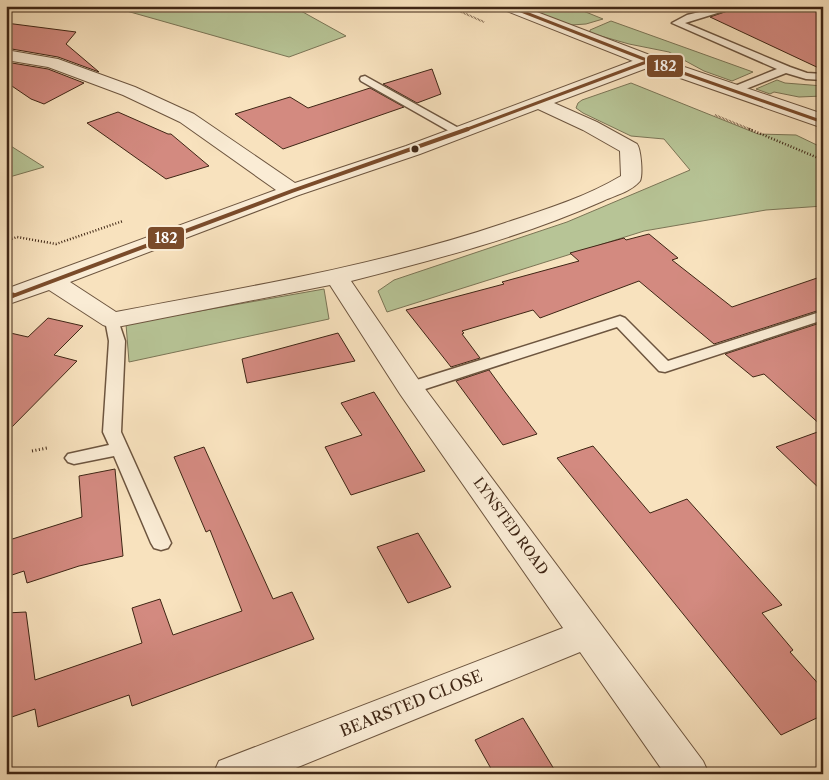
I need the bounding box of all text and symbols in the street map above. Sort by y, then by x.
line badge: 182 [646,54,684,78]
text: 182 [653,57,677,75]
unlabelled marker [410,144,420,154]
line badge: 182 [147,226,185,250]
text: 182 [154,229,178,247]
street label: LYNSTED ROAD [470,474,552,578]
street label: BEARSTED CLOSE [337,665,485,741]

